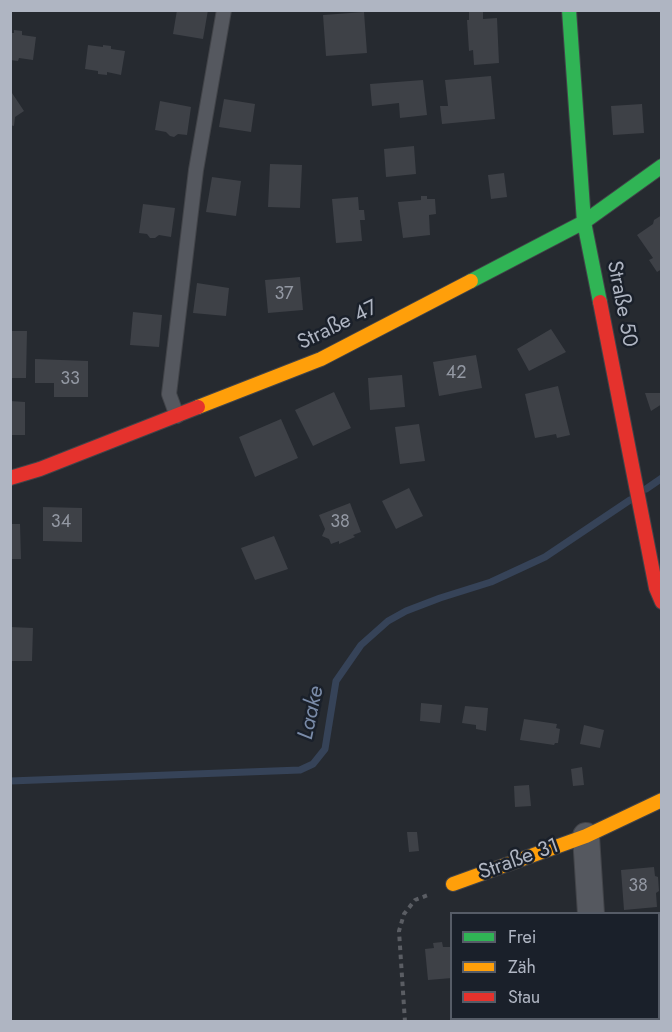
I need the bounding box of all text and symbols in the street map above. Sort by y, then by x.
street label: Straße 50 [600,259,642,349]
house number: 37 [274,284,294,306]
street label: Straße 47 [294,296,382,356]
house number: 42 [446,363,466,385]
house number: 33 [60,369,80,391]
house number: 34 [51,512,71,534]
house number: 38 [330,512,350,534]
water label: Laake [293,684,331,742]
street label: Straße 31 [475,834,563,886]
house number: 38 [628,876,648,898]
legend [450,912,660,1020]
text: Frei [508,924,537,950]
text: Zäh [508,954,536,980]
text: Stau [508,984,540,1010]

